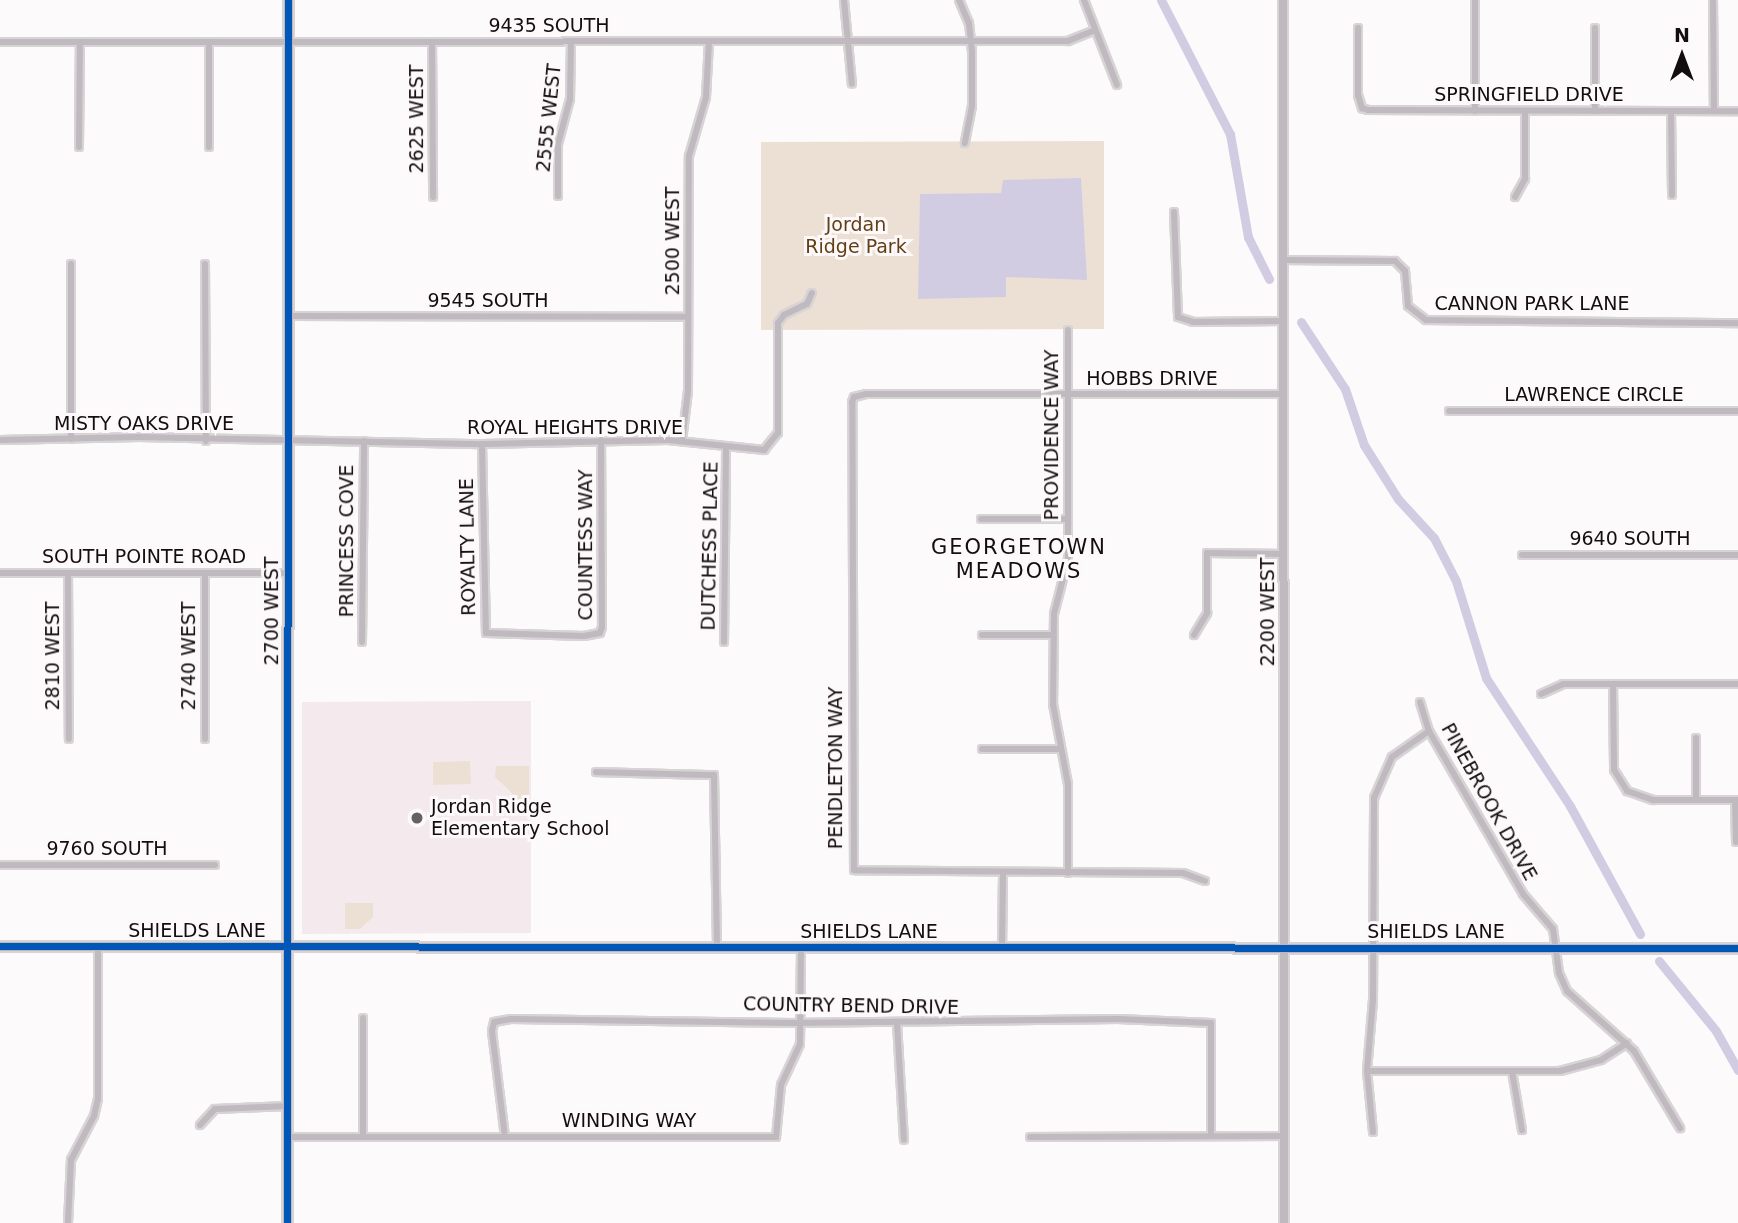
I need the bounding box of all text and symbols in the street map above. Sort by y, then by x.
street label: 9435 SOUTH [488,15,610,37]
north arrow [1647,21,1717,91]
text: N [1674,24,1690,46]
street label: 2555 WEST [532,63,566,173]
street label: 2625 WEST [406,65,428,173]
street label: SPRINGFIELD DRIVE [1434,84,1624,106]
street label: 2500 WEST [662,187,684,295]
park label: Jordan Ridge Park [805,214,907,258]
street label: 9545 SOUTH [427,290,549,312]
street label: CANNON PARK LANE [1434,293,1630,315]
street label: PROVIDENCE WAY [1041,350,1063,520]
street label: HOBBS DRIVE [1086,368,1218,390]
street label: LAWRENCE CIRCLE [1504,384,1684,406]
street label: MISTY OAKS DRIVE [54,413,234,435]
street label: ROYAL HEIGHTS DRIVE [467,417,683,439]
street label: DUTCHESS PLACE [697,461,723,631]
street label: PRINCESS COVE [336,465,358,617]
street label: COUNTESS WAY [575,470,597,620]
street label: ROYALTY LANE [455,478,481,616]
street label: 9640 SOUTH [1569,528,1691,550]
district label: GEORGETOWN MEADOWS [932,534,1106,584]
street label: SOUTH POINTE ROAD [42,546,246,568]
street label: 2700 WEST [261,557,283,665]
street label: 2200 WEST [1257,558,1279,666]
street label: 2810 WEST [42,602,64,710]
street label: 2740 WEST [178,602,200,710]
street label: PENDLETON WAY [825,687,847,849]
street label: PINEBROOK DRIVE [1436,719,1542,885]
place label: Jordan Ridge Elementary School [431,796,609,840]
marker: Jordan Ridge Elementary School [409,810,425,826]
street label: 9760 SOUTH [46,838,168,860]
street label: SHIELDS LANE [128,920,266,942]
street label: SHIELDS LANE [800,921,938,943]
street label: SHIELDS LANE [1367,921,1505,943]
street label: COUNTRY BEND DRIVE [743,993,959,1019]
street label: WINDING WAY [562,1110,696,1132]

